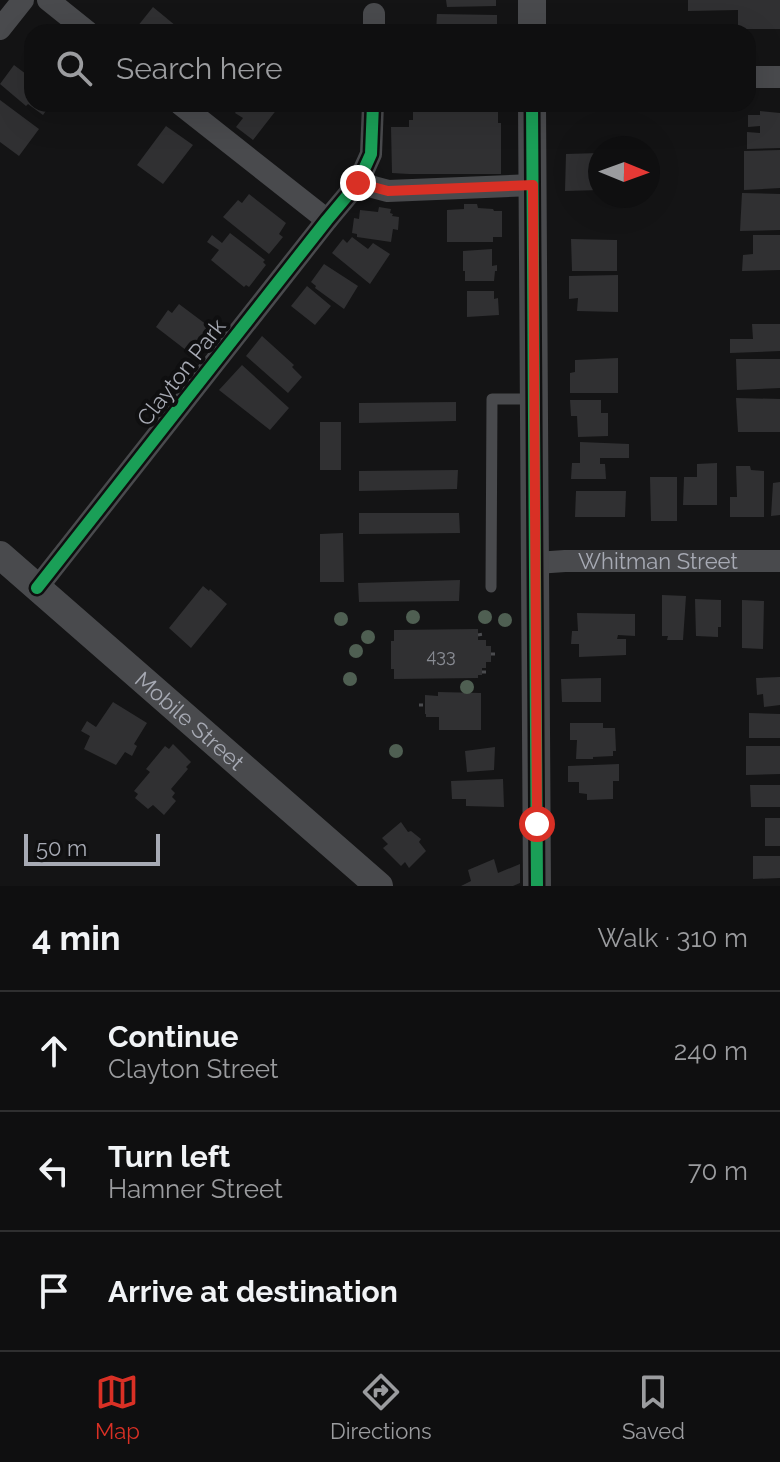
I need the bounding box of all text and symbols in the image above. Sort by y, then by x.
search box [24,24,756,112]
icon: search [52,46,96,90]
text: Search here [116,51,283,86]
north arrow [588,136,660,208]
route end [340,165,376,201]
street label: Clayton Park [131,313,231,431]
street label: Whitman Street [578,548,738,574]
house number: 433 [426,645,456,666]
street label: Mobile Street [130,666,250,776]
route start [519,806,555,842]
scale bar [24,830,160,866]
text: 50 m [36,835,87,861]
text: 4 min [32,918,120,958]
text: Walk · 310 m [598,923,748,953]
text: Continue [108,1019,239,1054]
icon: ahead [32,1029,76,1073]
text: 240 m [674,1036,748,1066]
text: Clayton Street [108,1054,279,1084]
text: Turn left [108,1139,230,1174]
icon: left [32,1149,76,1193]
text: 70 m [688,1156,748,1186]
text: Hamner Street [108,1174,283,1204]
icon: arrive [32,1269,76,1313]
text: Arrive at destination [108,1274,398,1309]
tab: Map [95,1370,140,1444]
tab: Directions [330,1370,432,1444]
tab: Saved [622,1370,685,1444]

